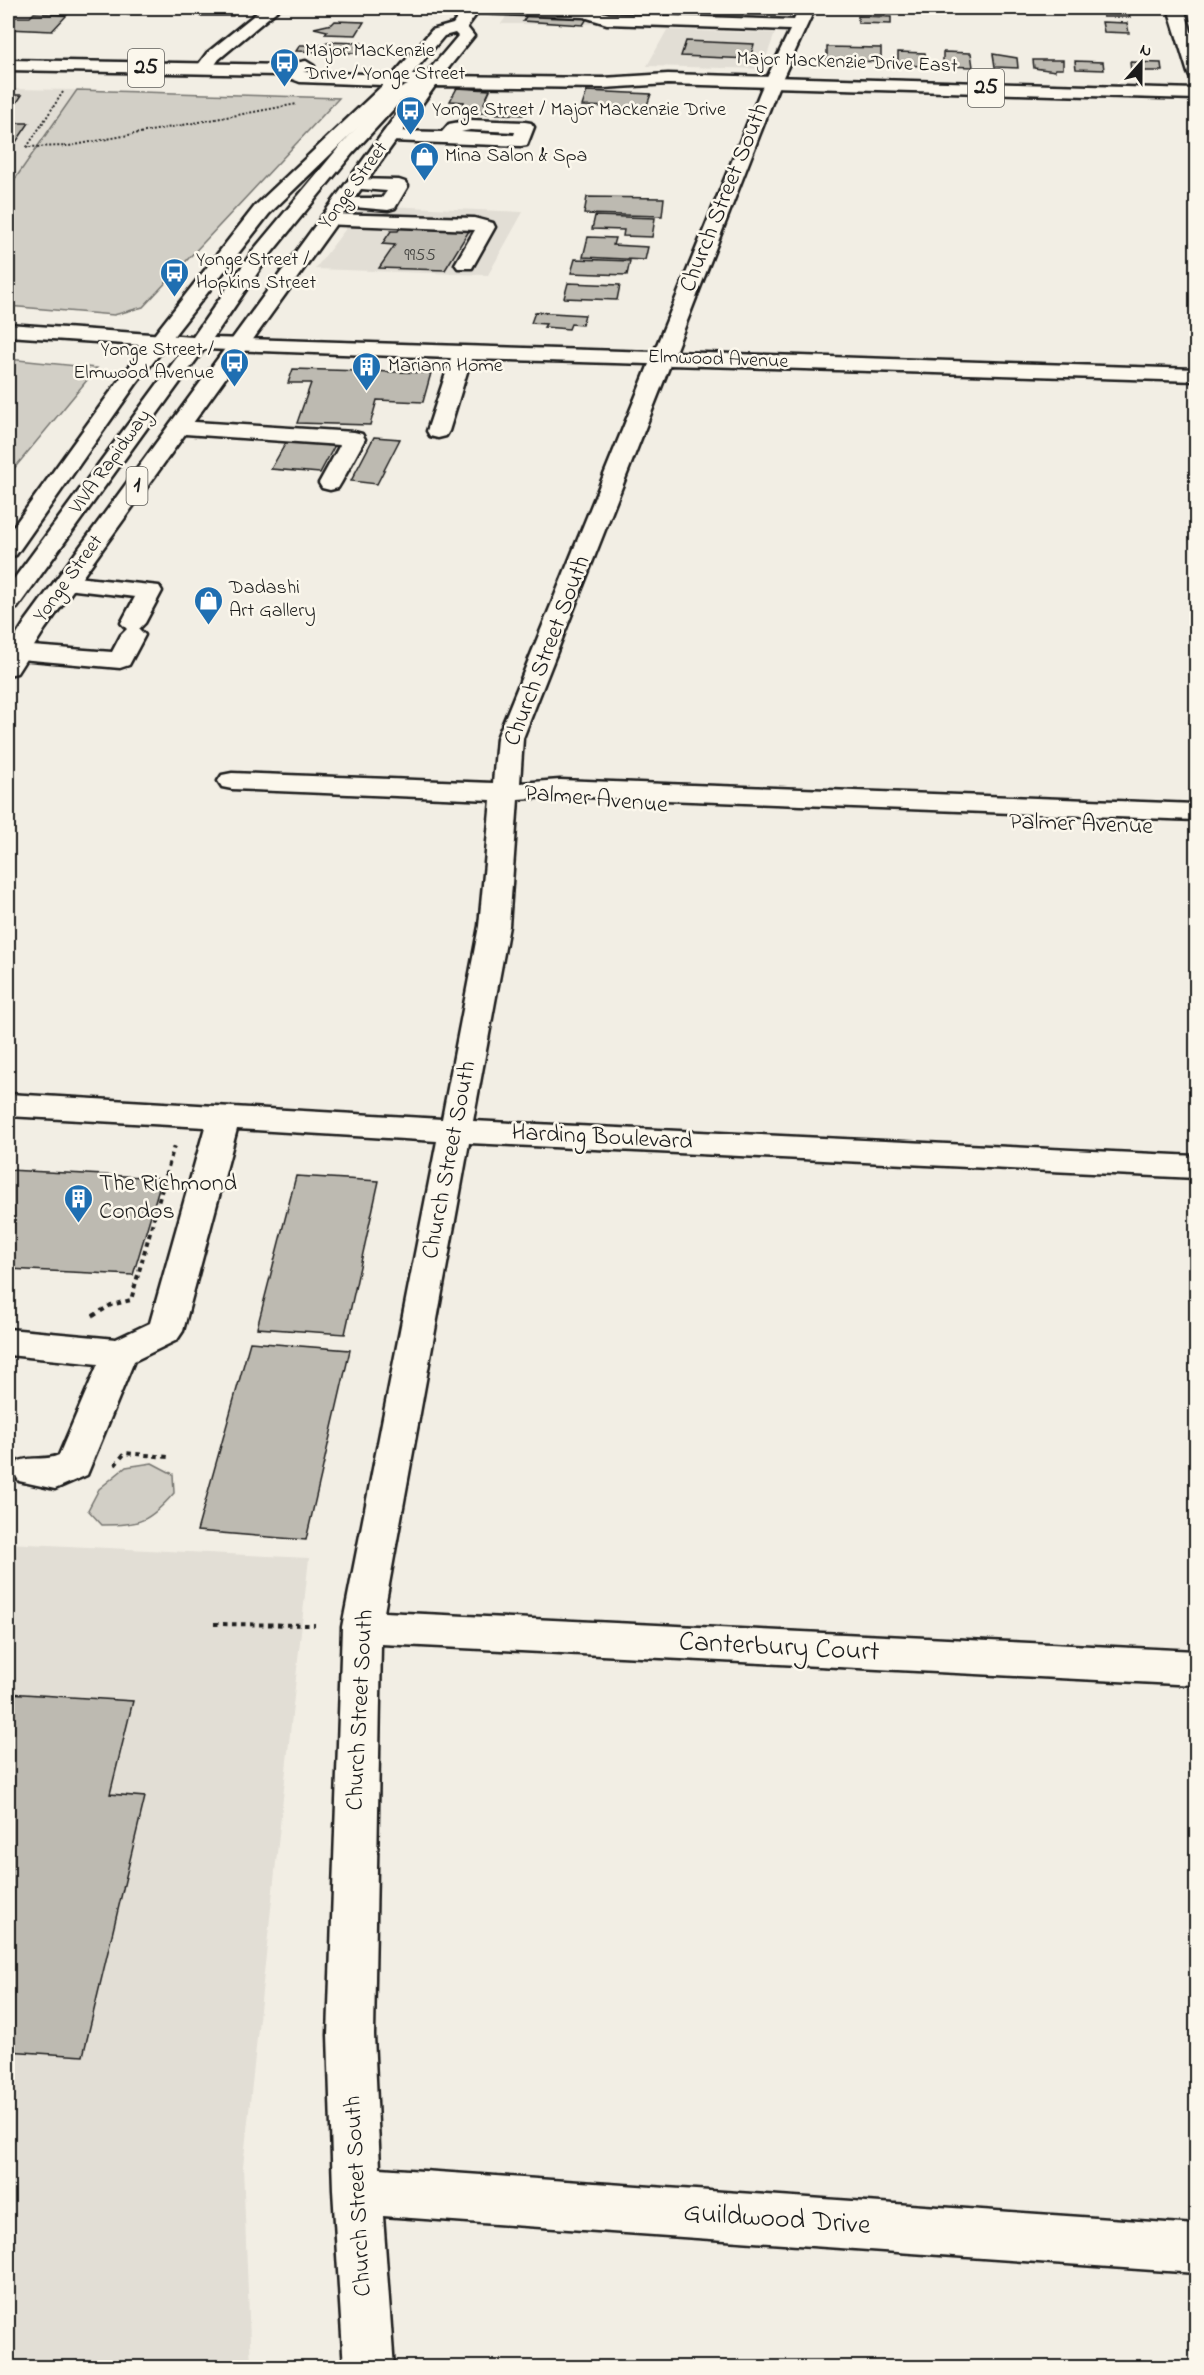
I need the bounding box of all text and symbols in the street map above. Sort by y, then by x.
north arrow [1111,33,1171,93]
place label: Major MacKenzie Drive / Yonge Street [304,37,465,90]
text: N [1136,38,1155,64]
street label: Major MacKenzie Drive East [736,45,958,81]
bus stop icon: Major MacKenzie Drive / Yonge Street [268,46,300,88]
road number: 25 [128,49,164,87]
road number: 25 [968,69,1004,107]
bus stop icon: Yonge Street / Major Mackenzie Drive [395,94,427,136]
place label: Yonge Street / Major Mackenzie Drive [432,96,726,126]
street label: Church Street South [671,98,779,298]
street label: Yonge Street [312,136,397,236]
shop icon: Mina Salon & Spa [408,140,440,182]
place label: Mina Salon & Spa [445,142,587,171]
house number: 9955 [404,243,436,269]
place label: Yonge Street / Hopkins Street [196,246,316,298]
bus stop icon: Yonge Street / Hopkins Street [159,256,191,298]
place label: Yonge Street / Elmwood Avenue [73,336,214,388]
street label: Elmwood Avenue [647,343,789,377]
bus stop icon: Yonge Street / Elmwood Avenue [219,346,251,388]
building icon: Mariann Home [351,350,383,392]
place label: Mariann Home [388,352,503,381]
street label: VIVA Rapidway [62,404,159,521]
road number: 1 [126,467,148,505]
street label: Yonge Street [27,529,112,629]
street label: Church Street South [496,551,600,751]
place label: Dadashi Art Gallery [228,574,316,626]
shop icon: Dadashi Art Gallery [192,584,224,626]
street label: Palmer Avenue [523,776,670,824]
street label: Palmer Avenue [1008,805,1154,845]
street label: Church Street South [414,1058,486,1262]
street label: Harding Boulevard [511,1116,694,1160]
place label: The Richmond Condos [99,1167,237,1230]
building icon: The Richmond Condos [62,1182,94,1224]
street label: Church Street South [338,1609,384,1811]
street label: Canterbury Court [678,1622,880,1674]
street label: Church Street South [336,2095,382,2297]
street label: Guildwood Drive [682,2193,872,2247]

